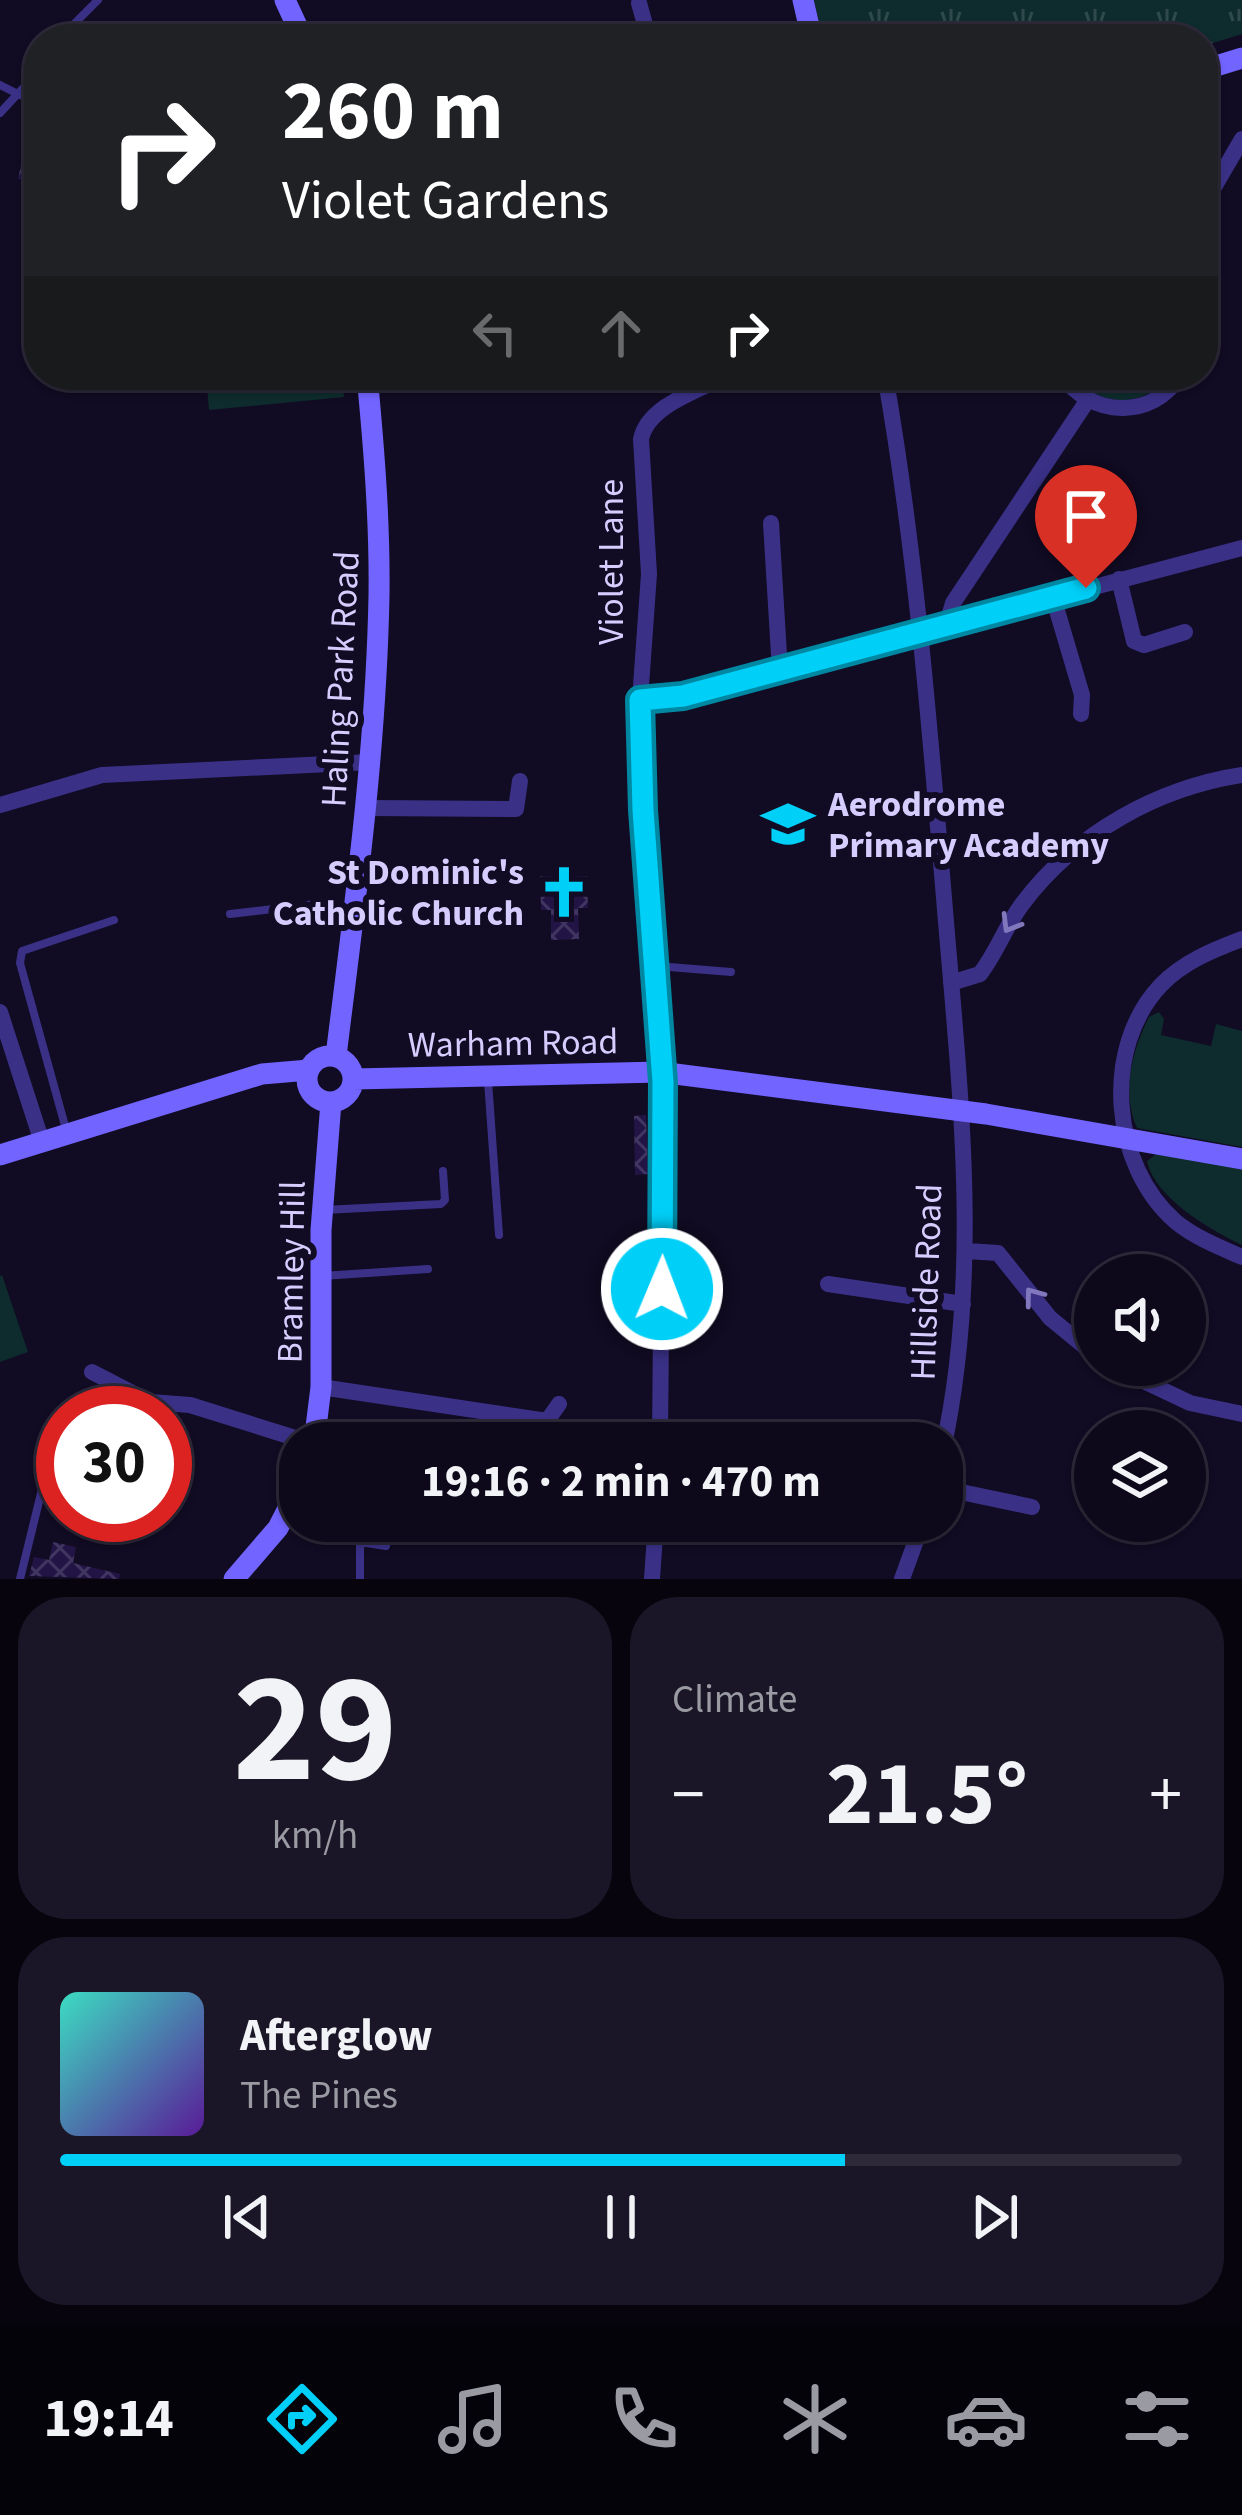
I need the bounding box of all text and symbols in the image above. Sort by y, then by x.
text: 260 m [282,52,504,172]
icon: right [84,72,240,228]
text: Violet Gardens [282,163,609,240]
icon: left [462,300,528,366]
icon: ahead [588,300,654,366]
icon: right [714,300,780,366]
pin [1035,465,1137,588]
street label: Violet Lane [586,479,637,645]
icon: arrive [1053,483,1119,549]
street label: Haling Park Road [308,550,373,808]
place label: Aerodrome Primary Academy [827,779,1109,871]
school or university icon: Aerodrome Primary Academy [759,795,817,853]
place label: St Dominic's Catholic Church [273,847,524,939]
church icon: St Dominic's Catholic Church [535,863,593,921]
one-way arrow [1002,911,1024,933]
street label: Warham Road [407,1016,619,1071]
street label: Bramley Hill [264,1180,319,1364]
street label: Hillside Road [898,1183,955,1381]
position arrow [599,1226,725,1352]
map controls [1074,1254,1206,1542]
button: sound [1074,1254,1206,1386]
one-way arrow [1026,1287,1047,1309]
speed limit sign: 30 [36,1386,192,1542]
button: layers [1074,1410,1206,1542]
text: 19:16 · 2 min · 470 m [421,1450,821,1514]
text: 29 [233,1619,397,1841]
text: Climate [672,1672,797,1728]
text: 21.5° [826,1731,1028,1859]
text: − [672,1748,705,1842]
text: + [1149,1748,1182,1842]
text: km/h [272,1808,358,1864]
text: Afterglow [240,2004,433,2068]
text: The Pines [240,2068,398,2124]
icon: previous [214,2184,280,2250]
icon: pause [588,2184,654,2250]
icon: next [962,2184,1028,2250]
icon: directions [260,2377,344,2461]
icon: music [431,2377,515,2461]
icon: phone [602,2377,686,2461]
icon: climate [773,2377,857,2461]
icon: car [944,2377,1028,2461]
icon: filters [1115,2377,1199,2461]
text: 19:14 [43,2381,174,2458]

